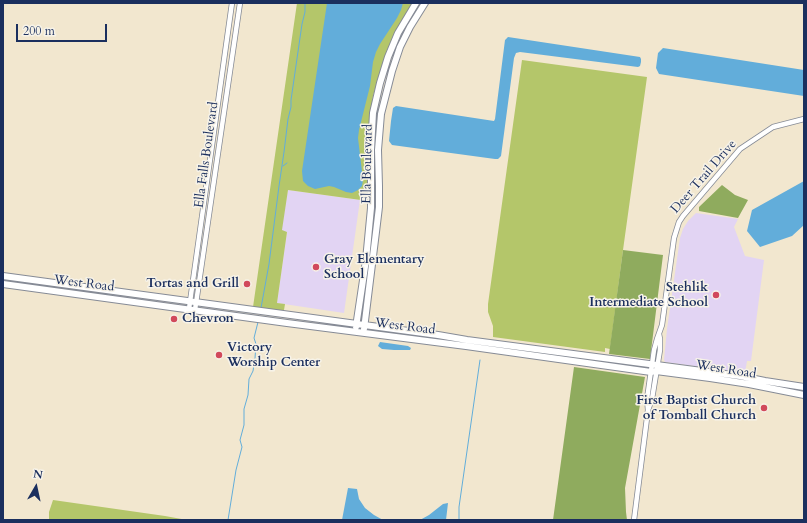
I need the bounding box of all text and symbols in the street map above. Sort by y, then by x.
scale bar [18,16,109,42]
text: 200 m [23,23,55,39]
street label: Ella Falls Boulevard [192,101,222,209]
street label: Ella Boulevard [360,124,376,204]
street label: Deer Trail Drive [668,137,740,217]
place label: Gray Elementary School [324,252,424,283]
marker: Gray Elementary School [311,262,321,272]
street label: West Road [53,273,115,295]
place label: Tortas and Grill [146,276,239,292]
marker: Tortas and Grill [242,279,252,289]
place label: Stehlik Intermediate School [589,280,708,311]
marker: Stehlik Intermediate School [711,290,721,300]
place label: Chevron [182,311,234,327]
marker: Chevron [169,314,179,324]
street label: West Road [374,316,436,338]
place label: Victory Worship Center [227,340,320,371]
marker: Victory Worship Center [214,350,224,360]
street label: West Road [695,358,757,382]
place label: First Baptist Church of Tomball Church [636,393,756,424]
marker: First Baptist Church of Tomball Church [759,403,769,413]
text: N [32,466,44,483]
north arrow [16,467,56,507]

